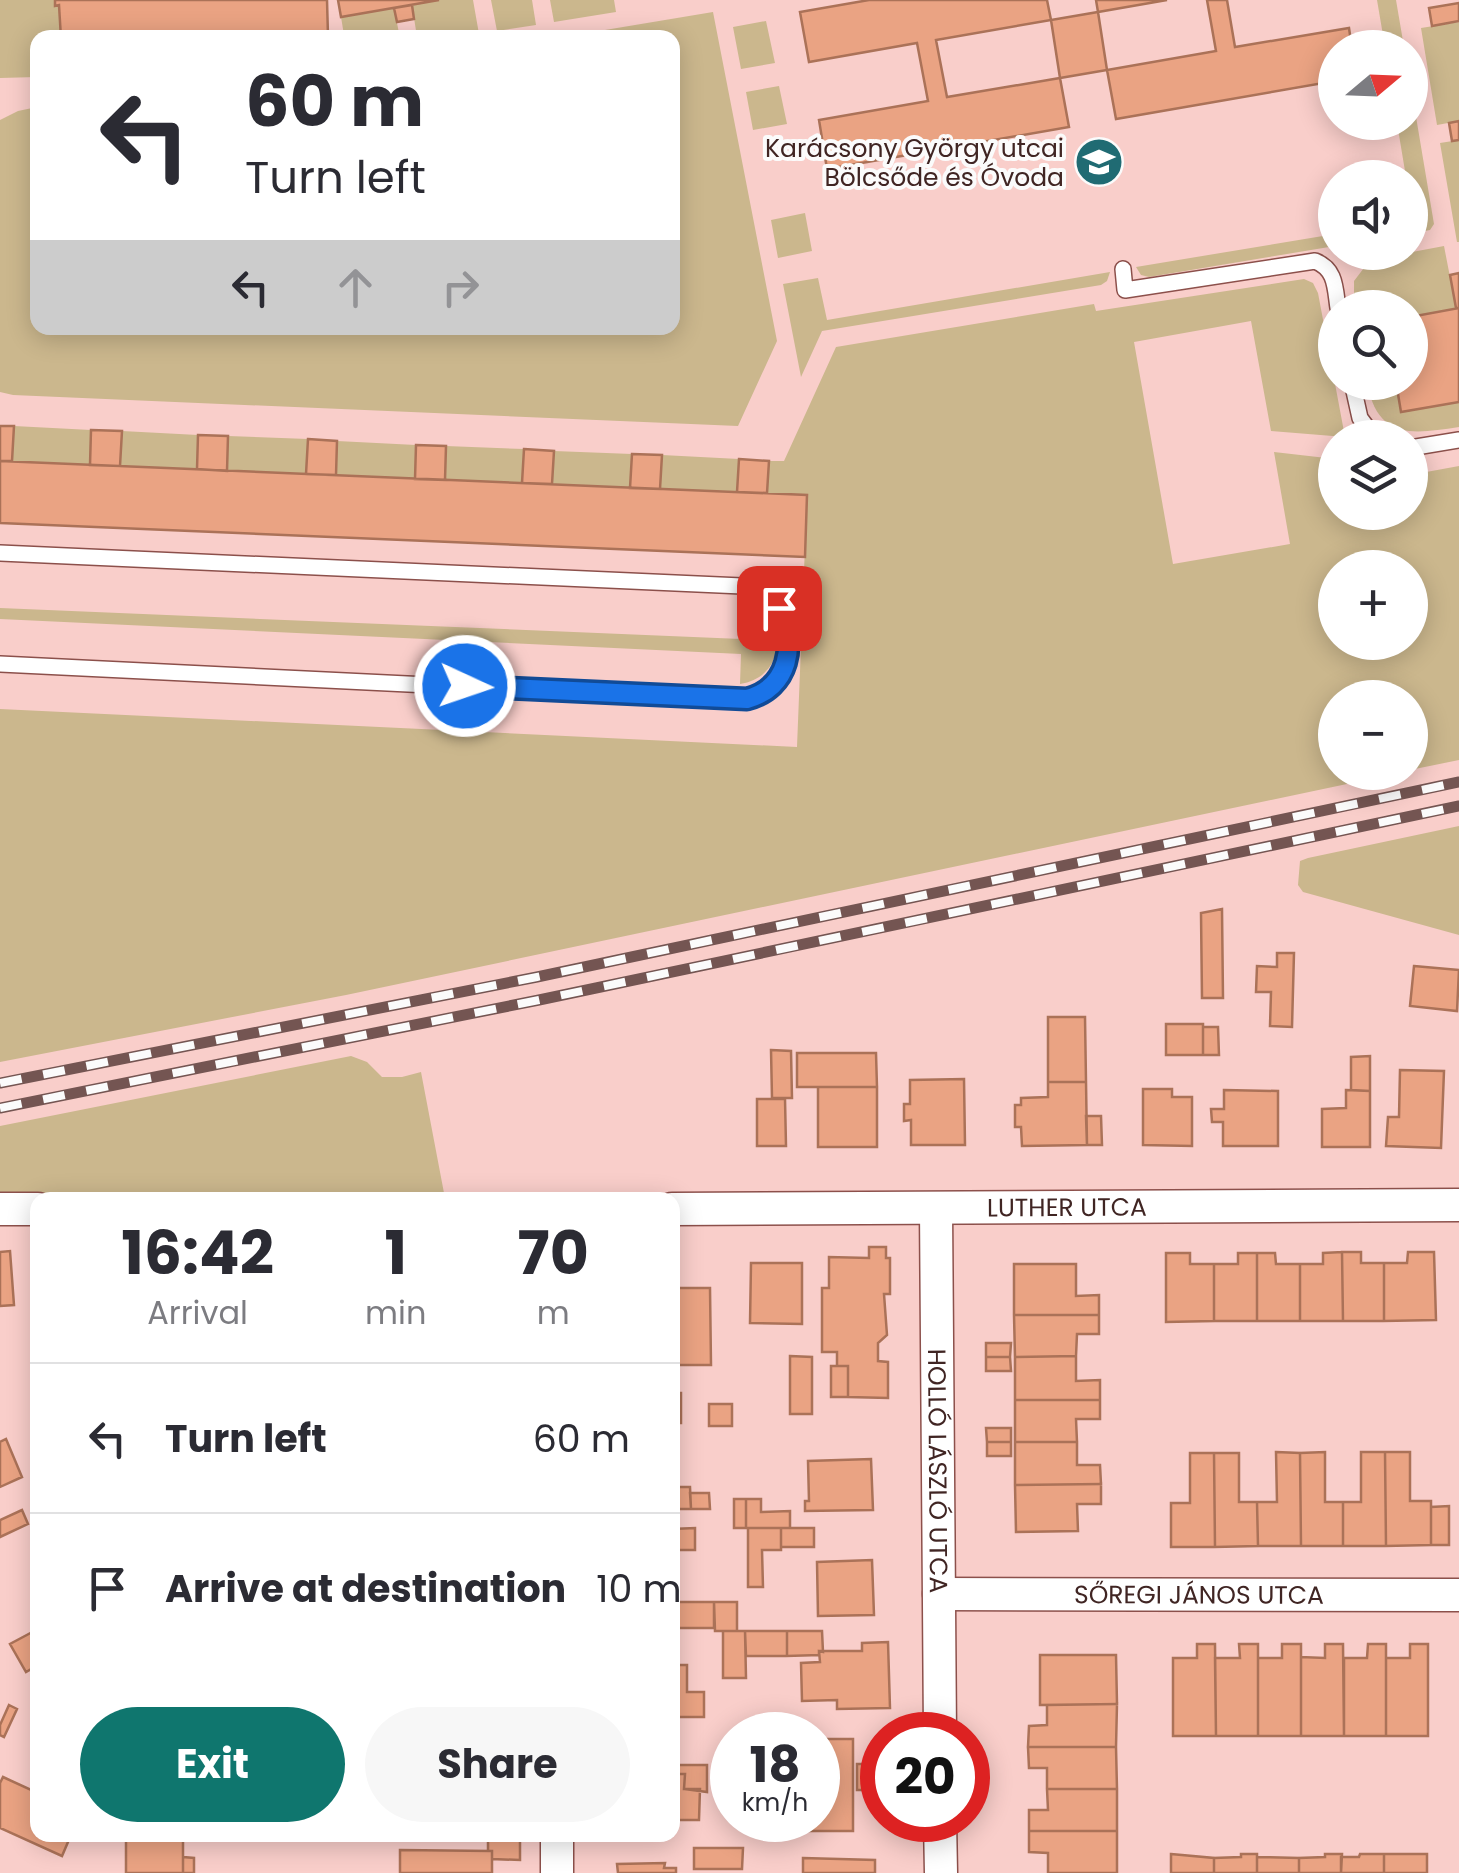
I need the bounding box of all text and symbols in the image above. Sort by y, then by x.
north arrow [1318,30,1428,140]
map controls [1318,30,1428,790]
text: 60 m [245,52,424,151]
icon: left [80,70,210,200]
place label: Karácsony György utcai Bölcsőde és Óvoda [765,131,1064,195]
school or university icon: Karácsony György utcai Bölcsőde és Óvoda [1073,136,1125,188]
text: Turn left [245,146,426,209]
button: sound [1318,160,1428,270]
icon: left [223,260,278,315]
icon: ahead [328,260,383,315]
icon: right [433,260,488,315]
button: search [1318,290,1428,400]
button: layers [1318,420,1428,530]
button: + [1318,550,1428,660]
pin [737,566,822,651]
icon: arrive [752,581,807,636]
position arrow [413,634,517,738]
button: − [1318,680,1428,790]
street label: LUTHER UTCA [987,1189,1147,1225]
text: 16:42 [121,1211,274,1295]
text: 1 [384,1211,407,1295]
text: 70 [518,1211,589,1295]
text: Arrival [147,1290,248,1335]
text: min [365,1290,426,1335]
text: m [537,1290,570,1335]
street label: HOLLÓ LÁSZLÓ UTCA [920,1349,956,1594]
icon: left [80,1411,135,1466]
text: Turn left [165,1412,327,1465]
text: 60 m [533,1412,630,1465]
icon: arrive [80,1561,135,1616]
text: Arrive at destination [165,1562,566,1615]
text: 10 m [596,1562,682,1615]
street label: SŐREGI JÁNOS UTCA [1074,1577,1324,1612]
button: Exit [80,1707,345,1822]
button: Share [365,1707,630,1822]
speed limit sign: 20 [860,1712,990,1842]
text: 18 [749,1729,801,1800]
text: km/h [742,1785,808,1820]

